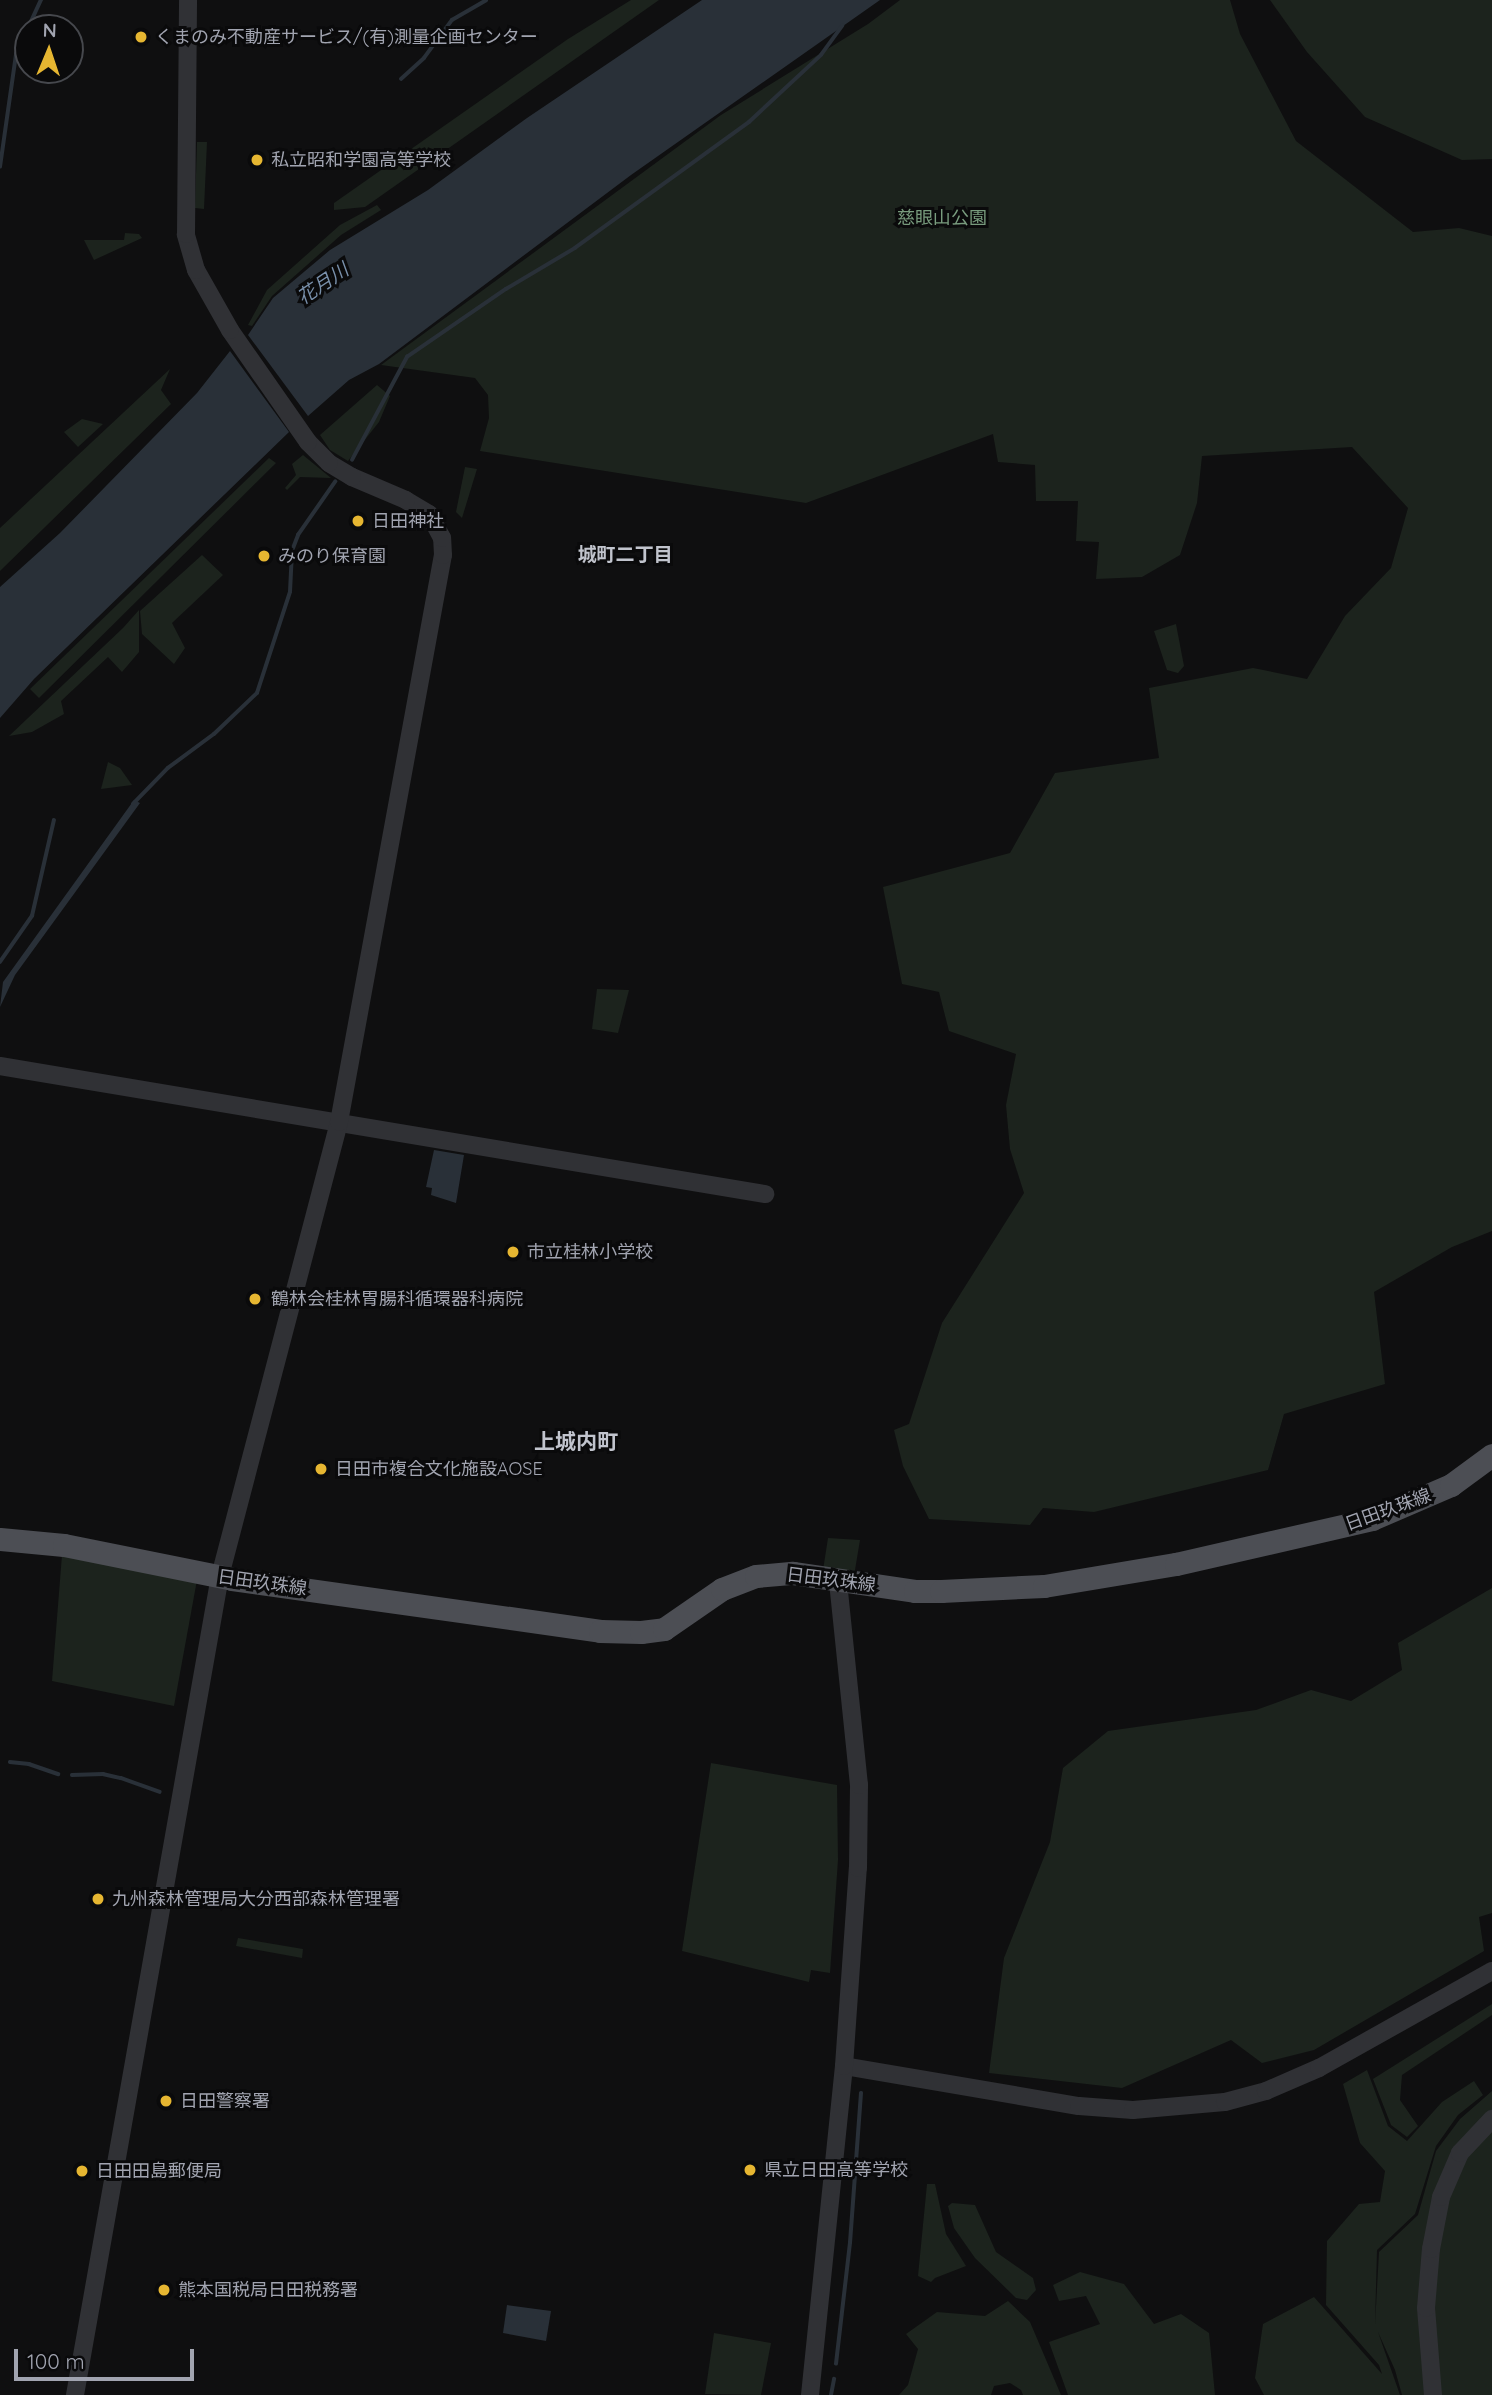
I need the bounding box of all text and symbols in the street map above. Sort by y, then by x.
north arrow [14,14,84,84]
text: N [42,18,57,42]
place label: くまのみ不動産サービス/(有)測量企画センター [155,26,538,48]
marker: くまのみ不動産サービス/(有)測量企画センター [133,29,149,45]
place label: 私立昭和学園高等学校 [271,149,451,171]
marker: 私立昭和学園高等学校 [249,152,265,168]
park label: 慈眼山公園 [897,207,987,229]
water label: 花月川 [293,259,353,309]
place label: 日田神社 [372,510,444,532]
marker: 日田神社 [350,513,366,529]
district label: 城町二丁目 [578,544,672,566]
place label: みのり保育園 [278,545,386,567]
marker: みのり保育園 [256,548,272,564]
place label: 市立桂林小学校 [527,1241,653,1263]
marker: 市立桂林小学校 [505,1244,521,1260]
place label: 鶴林会桂林胃腸科循環器科病院 [271,1288,523,1310]
marker: 鶴林会桂林胃腸科循環器科病院 [245,1289,265,1309]
district label: 上城内町 [534,1428,618,1454]
place label: 日田市複合文化施設AOSE [335,1458,543,1480]
marker: 日田市複合文化施設AOSE [313,1461,329,1477]
street label: 日田玖珠線 [1342,1484,1434,1536]
street label: 日田玖珠線 [785,1564,877,1596]
street label: 日田玖珠線 [216,1566,308,1600]
place label: 九州森林管理局大分西部森林管理署 [112,1888,400,1910]
marker: 九州森林管理局大分西部森林管理署 [90,1891,106,1907]
place label: 日田警察署 [180,2090,270,2112]
marker: 日田警察署 [158,2093,174,2109]
place label: 県立日田高等学校 [764,2159,908,2181]
place label: 日田田島郵便局 [96,2160,222,2182]
marker: 県立日田高等学校 [742,2162,758,2178]
marker: 日田田島郵便局 [74,2163,90,2179]
place label: 熊本国税局日田税務署 [178,2279,358,2301]
marker: 熊本国税局日田税務署 [156,2282,172,2298]
scale bar [18,2336,198,2380]
text: 100 m [27,2348,85,2374]

